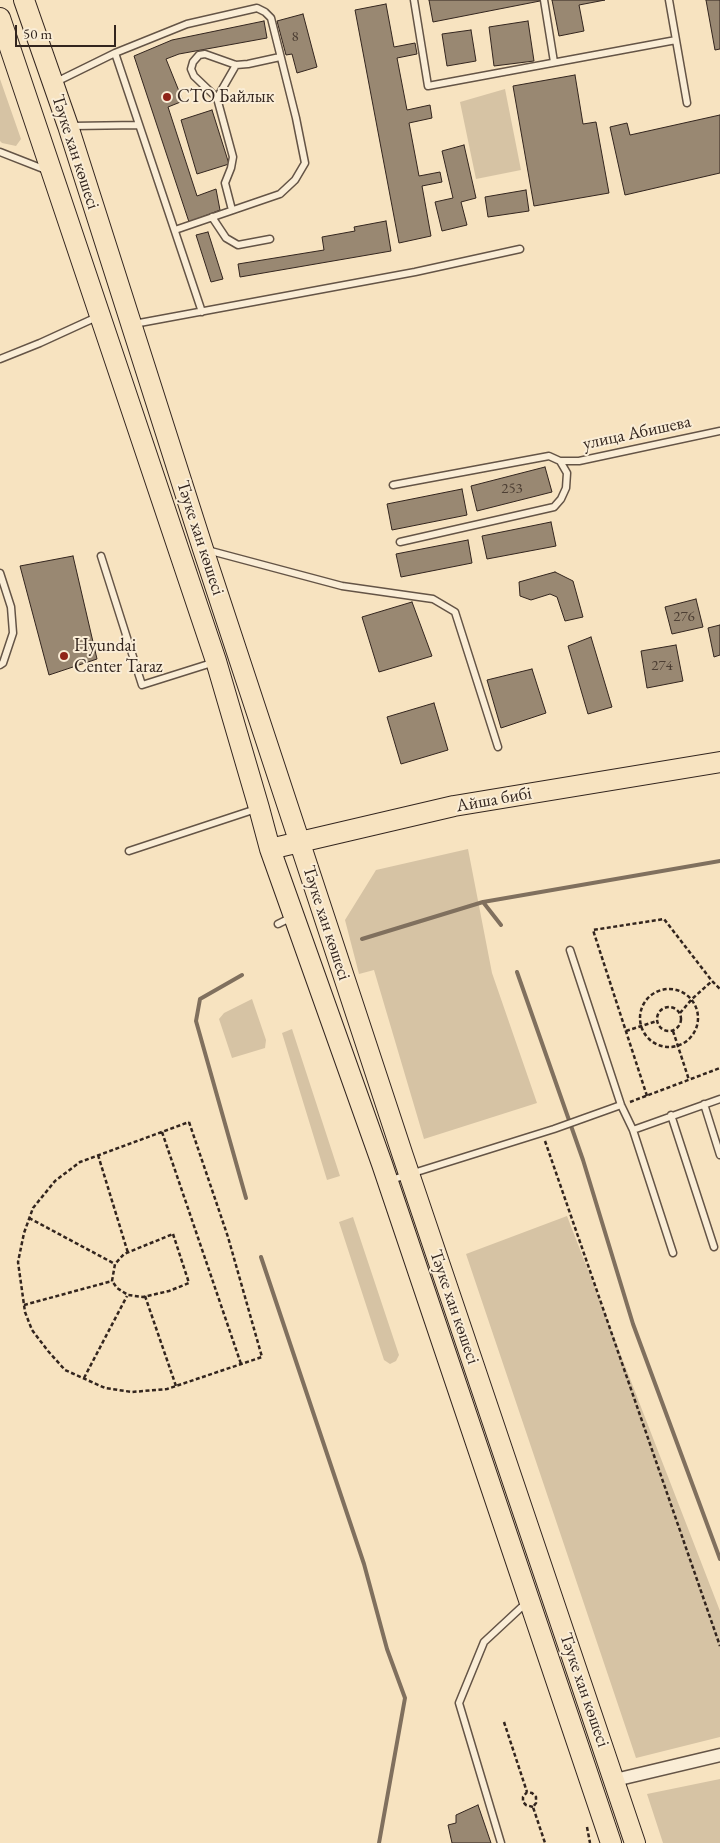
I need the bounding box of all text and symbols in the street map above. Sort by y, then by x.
scale bar [18,15,119,47]
text: 50 m [23,24,52,43]
house number: 8 [291,28,299,46]
place label: СТО Байлык [177,86,274,108]
marker: СТО Байлык [161,91,173,103]
street label: Тәуке хан көшесі [46,92,104,212]
street label: улица Абишева [581,411,693,455]
street label: Тәуке хан көшесі [171,478,229,598]
house number: 253 [501,480,523,498]
house number: 276 [673,608,695,626]
place label: Hyundai Center Taraz [74,635,163,678]
marker: Hyundai Center Taraz [58,650,70,662]
house number: 274 [651,657,673,675]
street label: Айша бибі [455,783,533,817]
street label: Тәуке хан көшесі [297,863,355,983]
street label: Тәуке хан көшесі [424,1247,484,1367]
street label: Тәуке хан көшесі [554,1630,614,1750]

